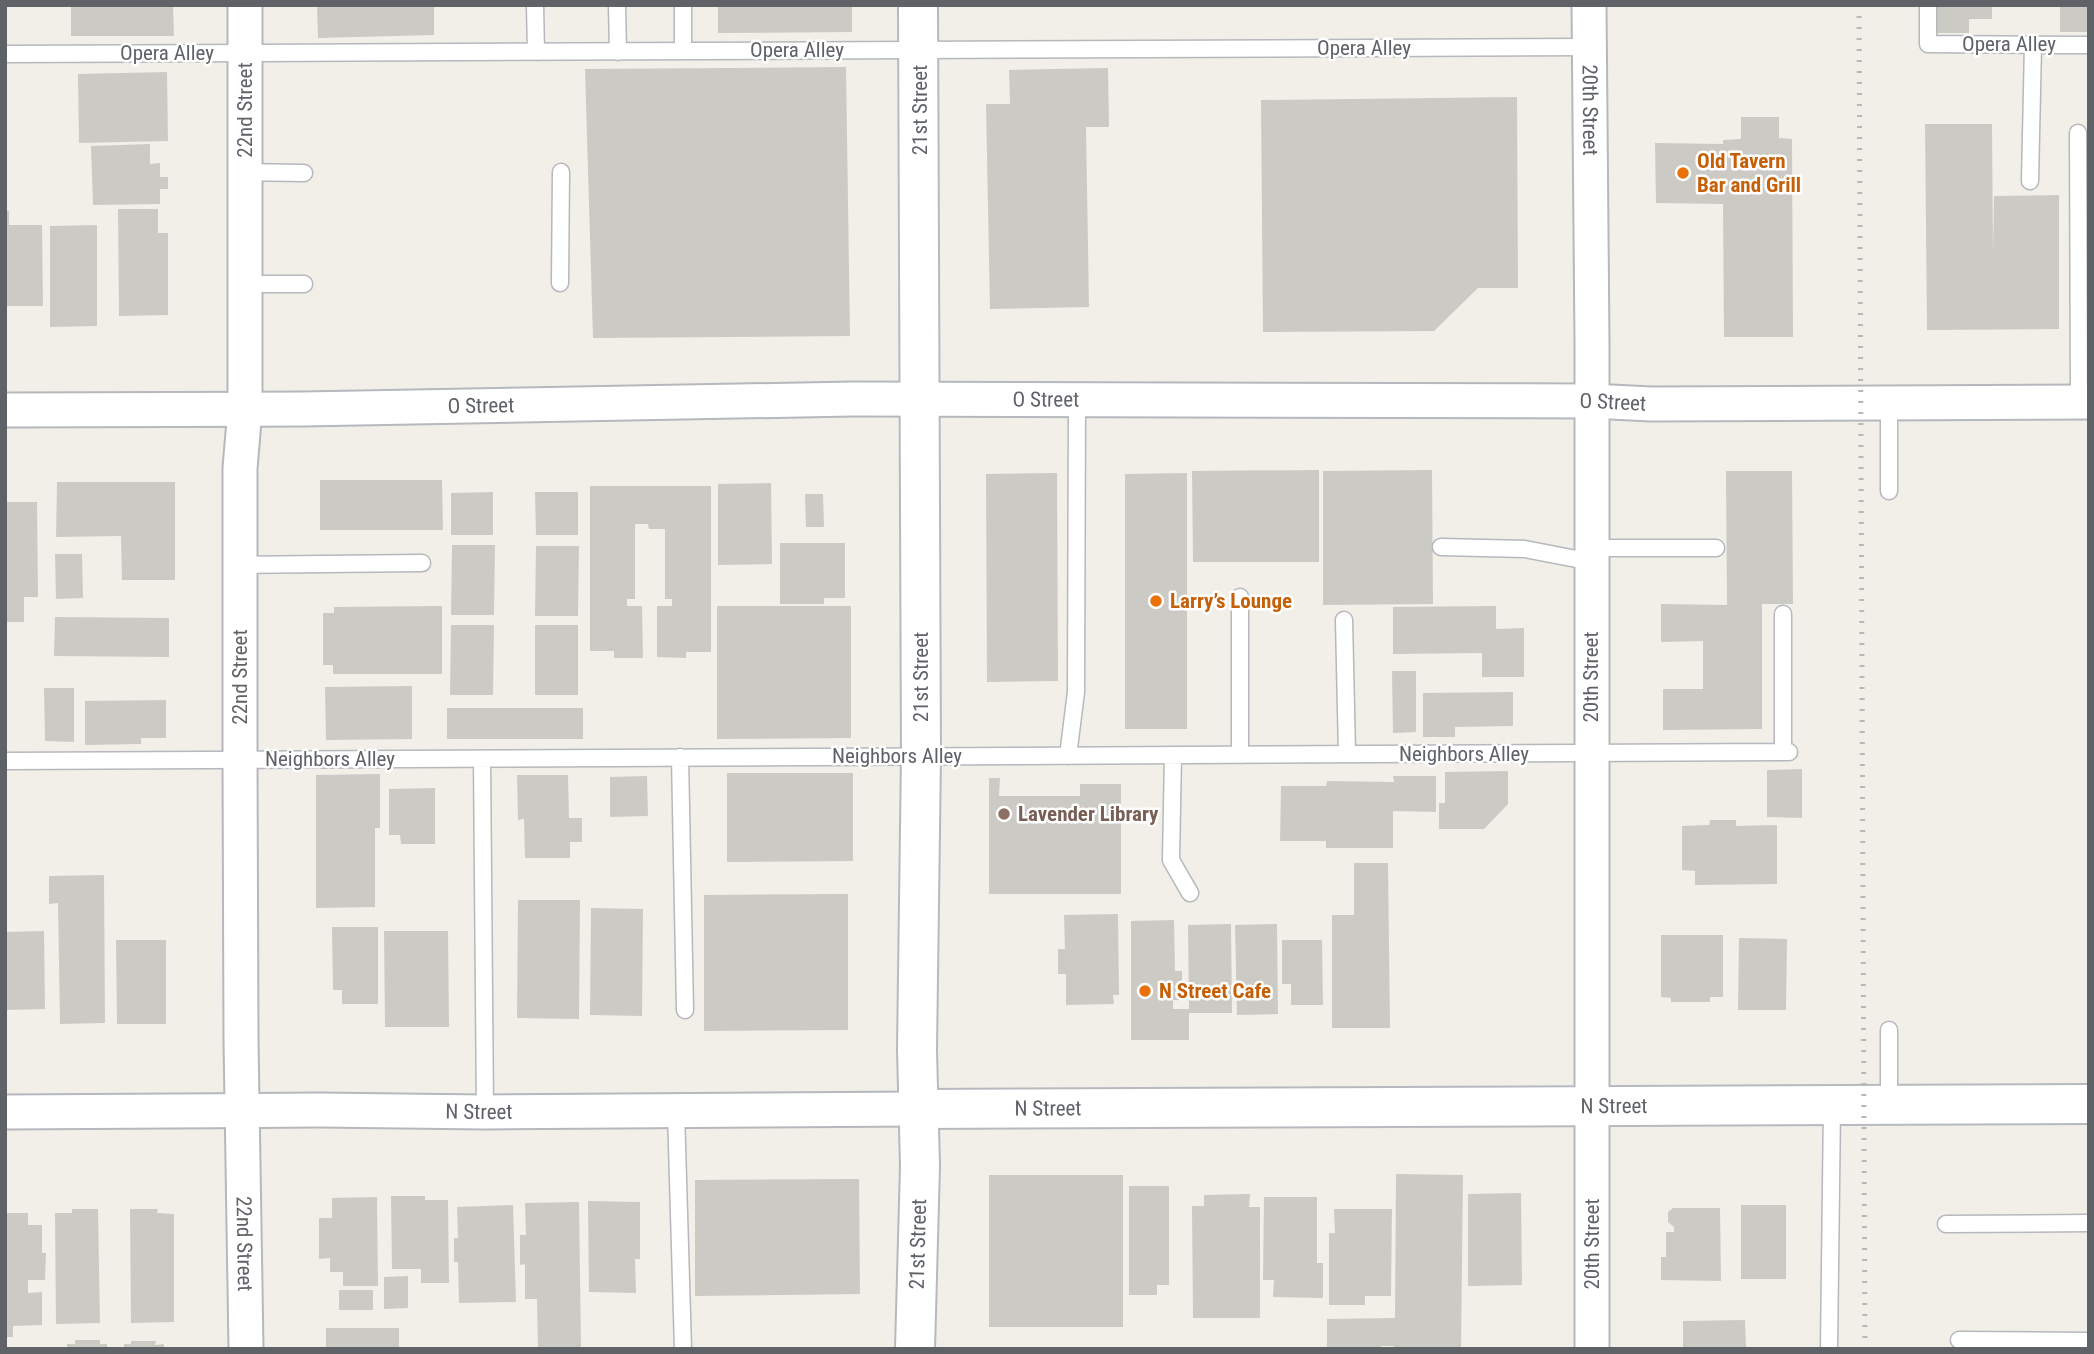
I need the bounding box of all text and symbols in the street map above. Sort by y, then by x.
street label: Opera Alley [1962,32,2056,56]
street label: Opera Alley [1317,36,1411,60]
street label: Opera Alley [750,38,844,62]
street label: Opera Alley [120,41,214,65]
street label: 22nd Street [233,62,257,158]
street label: 20th Street [1578,64,1602,156]
street label: 21st Street [908,65,932,155]
place label: Old Tavern Bar and Grill [1697,149,1801,197]
marker: Old Tavern Bar and Grill [1675,165,1691,181]
street label: O Street [1013,387,1079,412]
street label: O Street [1580,389,1647,416]
street label: O Street [447,393,515,418]
place label: Larry’s Lounge [1170,589,1292,613]
marker: Larry’s Lounge [1148,593,1164,609]
street label: 22nd Street [228,629,252,725]
street label: 20th Street [1579,631,1603,723]
street label: 21st Street [909,632,933,722]
street label: Neighbors Alley [1399,742,1529,766]
street label: Neighbors Alley [832,744,962,768]
street label: Neighbors Alley [265,747,395,771]
place label: Lavender Library [1018,802,1159,826]
marker: Lavender Library [996,806,1012,822]
place label: N Street Cafe [1159,979,1271,1003]
marker: N Street Cafe [1137,983,1153,999]
street label: N Street [1580,1094,1648,1118]
street label: N Street [1014,1096,1082,1121]
street label: N Street [445,1100,513,1124]
street label: 22nd Street [232,1196,257,1292]
street label: 21st Street [905,1198,931,1290]
street label: 20th Street [1580,1198,1604,1290]

